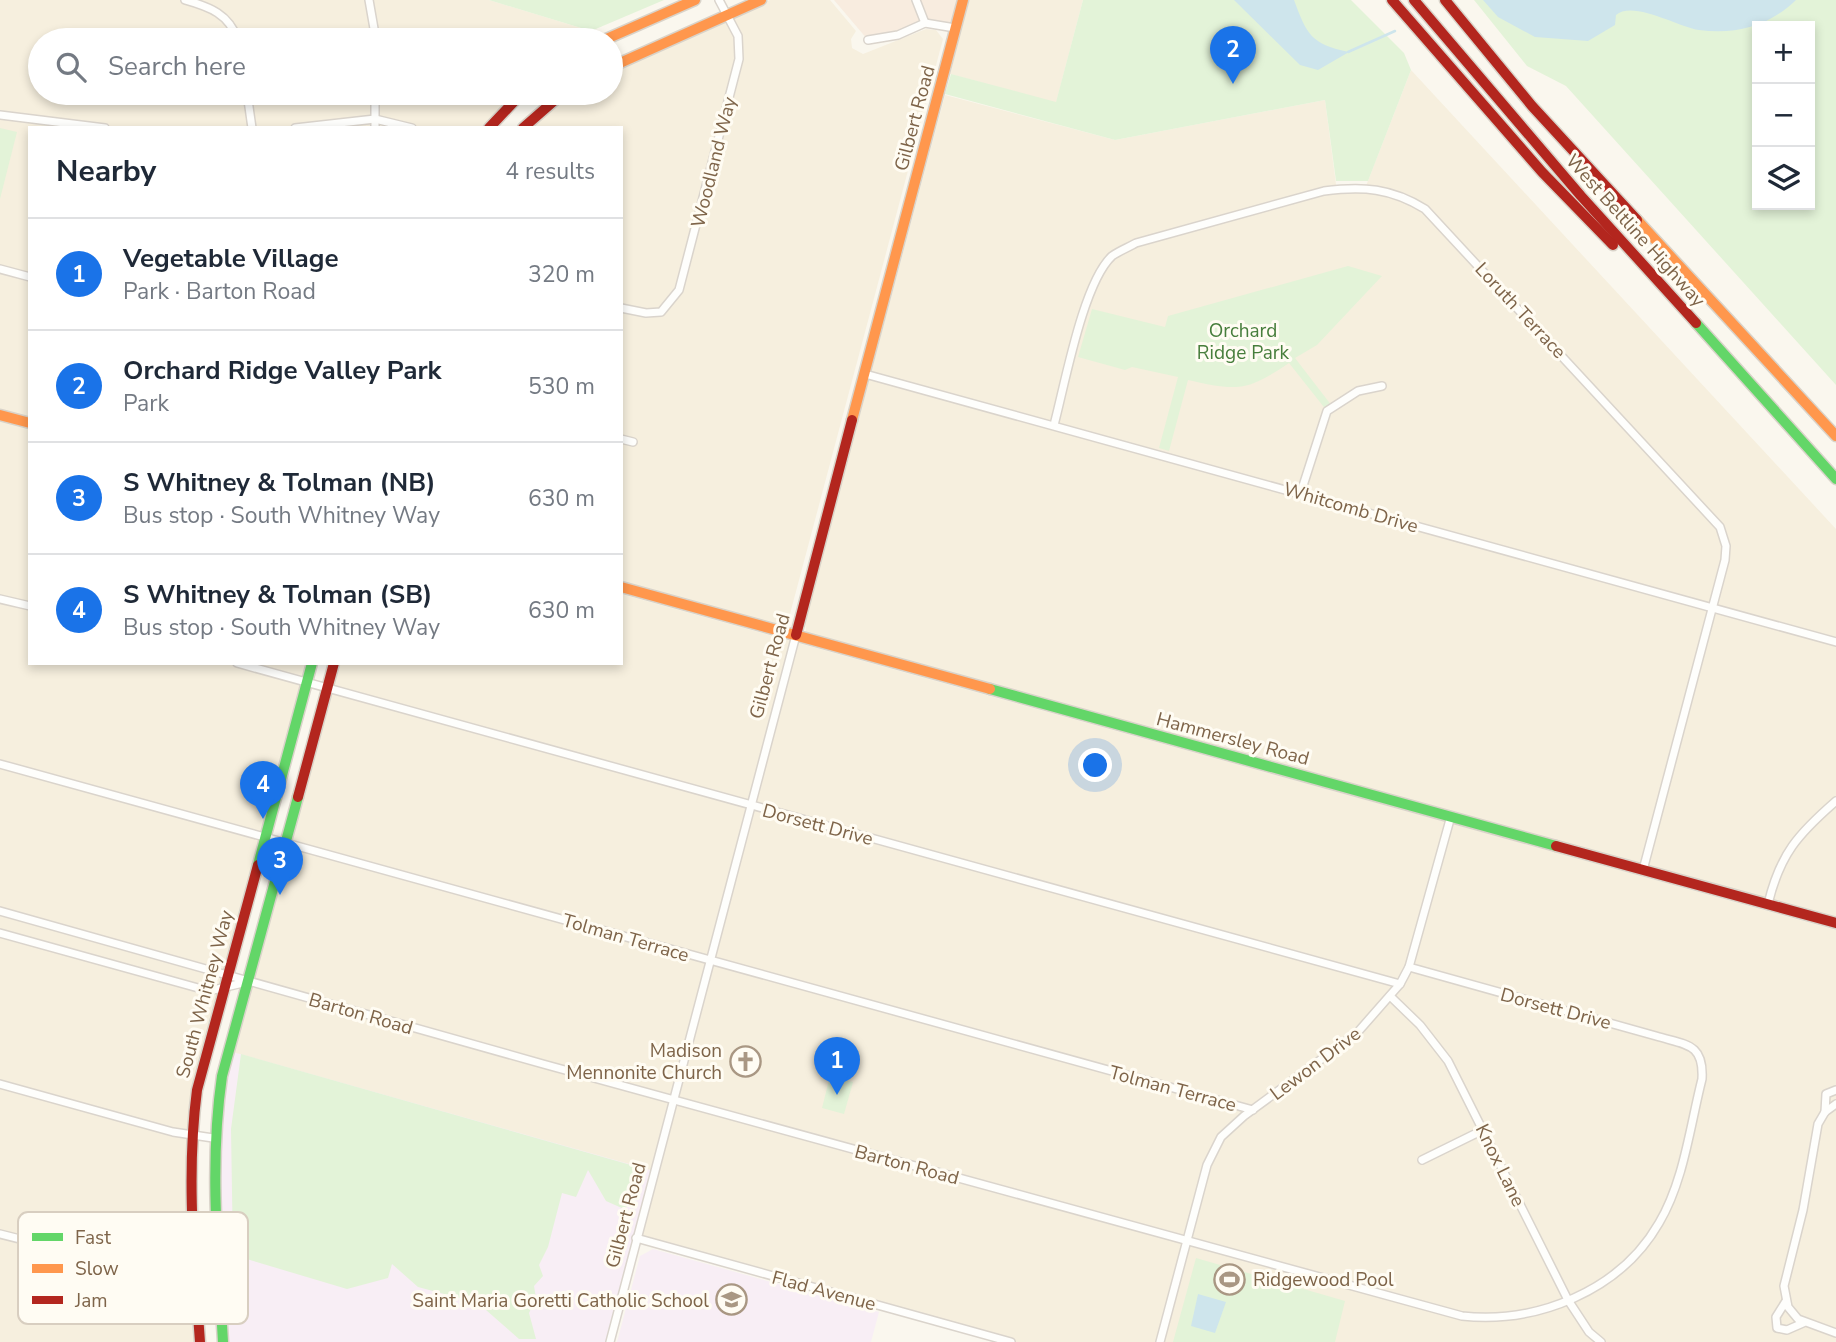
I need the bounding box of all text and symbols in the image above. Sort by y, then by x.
map controls [1752,21,1815,210]
button: + [1752,21,1815,84]
pin: 2 [1210,26,1256,84]
search box [28,28,623,105]
icon: search [52,48,90,86]
text: Search here [108,49,246,84]
street label: Gilbert Road [888,63,942,174]
button: − [1752,84,1815,147]
street label: Woodland Way [685,94,743,230]
button: layers [1752,147,1815,210]
street label: West Beltline Highway [1559,149,1711,313]
text: Nearby [56,151,156,192]
text: 4 results [505,156,595,187]
text: Vegetable Village [123,241,339,276]
street label: Loruth Terrace [1469,257,1572,365]
text: 1 [72,259,86,290]
text: 320 m [528,259,595,290]
text: Park · Barton Road [123,276,316,307]
park label: Orchard Ridge Park [1197,318,1290,366]
text: Orchard Ridge Valley Park [123,353,442,388]
text: 2 [72,371,86,402]
text: 530 m [528,371,595,402]
text: Park [123,388,169,419]
text: S Whitney & Tolman (NB) [123,465,435,500]
street label: Whitcomb Drive [1280,476,1421,540]
text: 3 [72,483,86,514]
text: 630 m [528,483,595,514]
text: Bus stop · South Whitney Way [123,500,440,531]
text: S Whitney & Tolman (SB) [123,577,432,612]
text: 4 [72,595,86,626]
text: 630 m [528,595,595,626]
street label: Gilbert Road [743,611,797,722]
text: Bus stop · South Whitney Way [123,612,440,643]
street label: Hammersley Road [1153,706,1312,772]
your location [1078,748,1112,782]
pin: 4 [240,761,286,819]
street label: Dorsett Drive [760,798,876,852]
pin: 3 [257,837,303,895]
street label: South Whitney Way [170,907,240,1081]
street label: Tolman Terrace [559,907,692,968]
street label: Dorsett Drive [1498,982,1614,1036]
street label: Barton Road [306,987,416,1041]
street label: Lewon Drive [1265,1021,1366,1106]
pin: 1 [814,1037,860,1095]
place label: Madison Mennonite Church [566,1038,722,1086]
church icon: Madison Mennonite Church [728,1044,762,1078]
street label: Tolman Terrace [1106,1060,1239,1118]
street label: Knox Lane [1469,1120,1531,1211]
street label: Barton Road [852,1139,962,1191]
street label: Gilbert Road [599,1160,653,1271]
legend [18,1212,248,1324]
text: Fast [75,1225,111,1251]
text: Slow [75,1256,119,1282]
sports icon: Ridgewood Pool [1213,1262,1247,1296]
street label: Flad Avenue [769,1265,879,1317]
place label: Ridgewood Pool [1253,1267,1394,1293]
school or university icon: Saint Maria Goretti Catholic School [715,1283,749,1317]
text: Jam [74,1288,108,1314]
place label: Saint Maria Goretti Catholic School [412,1288,709,1314]

